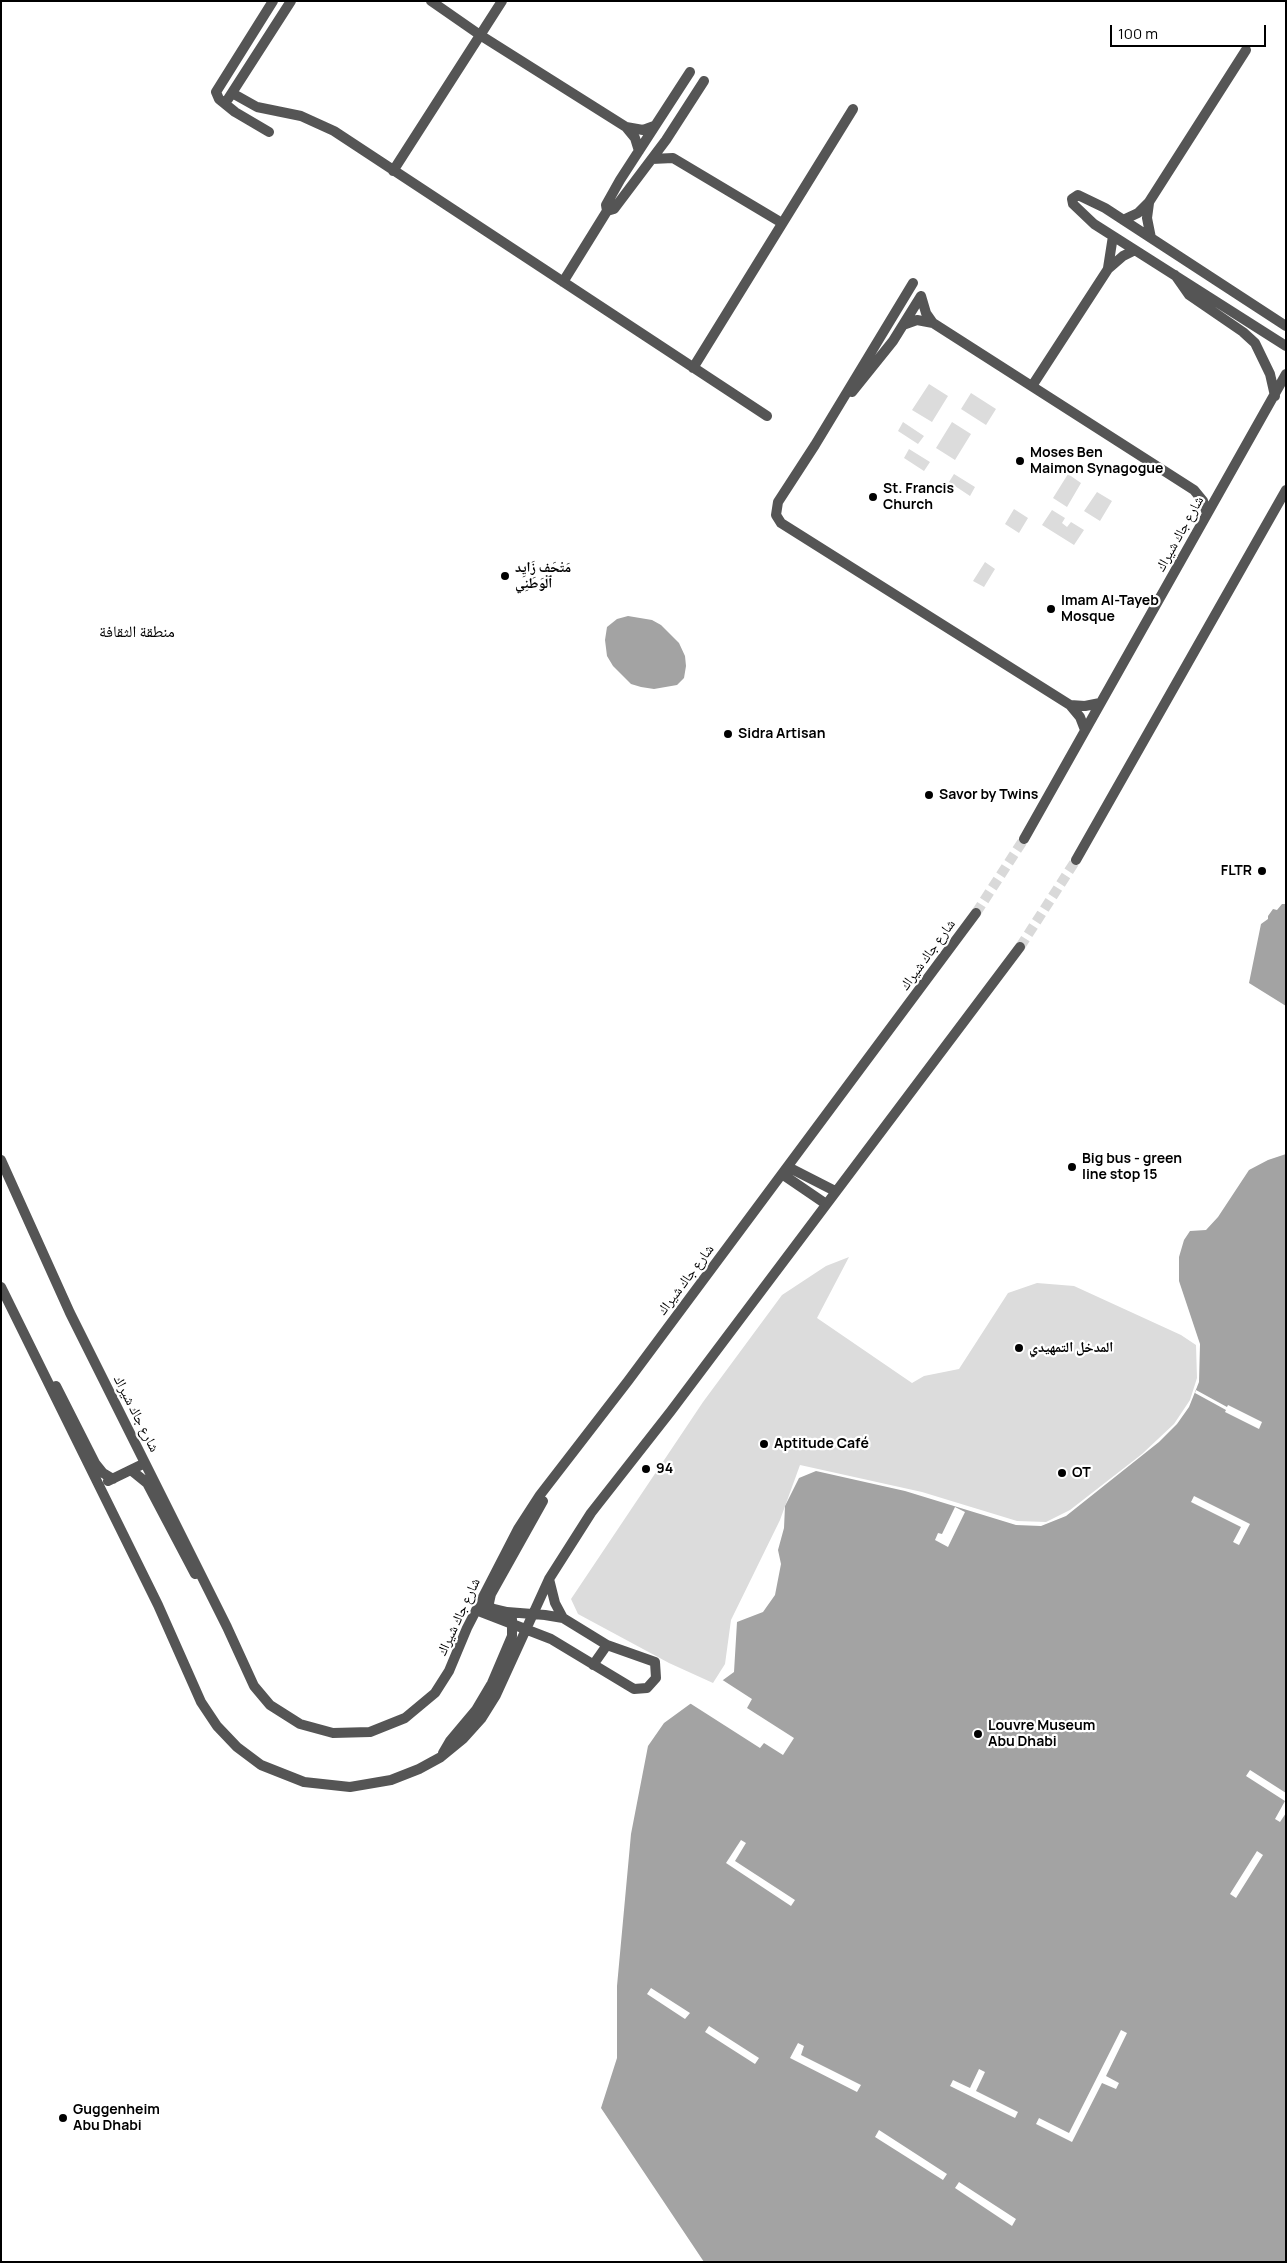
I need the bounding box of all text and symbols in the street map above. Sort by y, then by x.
scale bar [1112,15,1268,47]
text: 100 m [1118,23,1158,44]
place label: Moses Ben Maimon Synagogue [1030,445,1163,478]
marker: Moses Ben Maimon Synagogue [1014,455,1026,467]
place label: St. Francis Church [883,481,954,514]
marker: St. Francis Church [867,491,879,503]
street label: شارع جاك شيراك [1152,493,1208,575]
place label: مَتْحَف زَايِد ٱلْوَطَنِي [515,560,571,592]
marker: مَتْحَف زَايِد ٱلْوَطَنِي [499,570,511,582]
place label: Imam Al-Tayeb Mosque [1061,593,1159,626]
marker: Imam Al-Tayeb Mosque [1045,603,1057,615]
district label: منطقة الثقافة [99,623,175,643]
place label: Sidra Artisan [738,726,825,742]
marker: Sidra Artisan [722,728,734,740]
place label: Savor by Twins [939,787,1038,803]
marker: Savor by Twins [923,789,935,801]
place label: FLTR [1221,863,1252,879]
marker: FLTR [1256,865,1268,877]
street label: شارع جاك شيراك [897,916,959,994]
place label: Big bus - green line stop 15 [1082,1151,1182,1184]
marker: Big bus - green line stop 15 [1066,1161,1078,1173]
street label: شارع جاك شيراك [654,1242,718,1318]
place label: المدخل التمهيدي [1029,1340,1113,1356]
marker: المدخل التمهيدي [1013,1342,1025,1354]
street label: شارع جاك شيراك [110,1373,162,1455]
place label: Aptitude Café [774,1436,869,1452]
marker: Aptitude Café [758,1438,770,1450]
place label: 94 [656,1461,673,1477]
marker: 94 [640,1463,652,1475]
place label: OT [1072,1465,1091,1481]
marker: OT [1056,1467,1068,1479]
street label: شارع جاك شيراك [434,1576,484,1658]
place label: Louvre Museum Abu Dhabi [988,1718,1095,1750]
marker: Louvre Museum Abu Dhabi [972,1728,984,1740]
place label: Guggenheim Abu Dhabi [73,2102,160,2134]
marker: Guggenheim Abu Dhabi [57,2112,69,2124]

